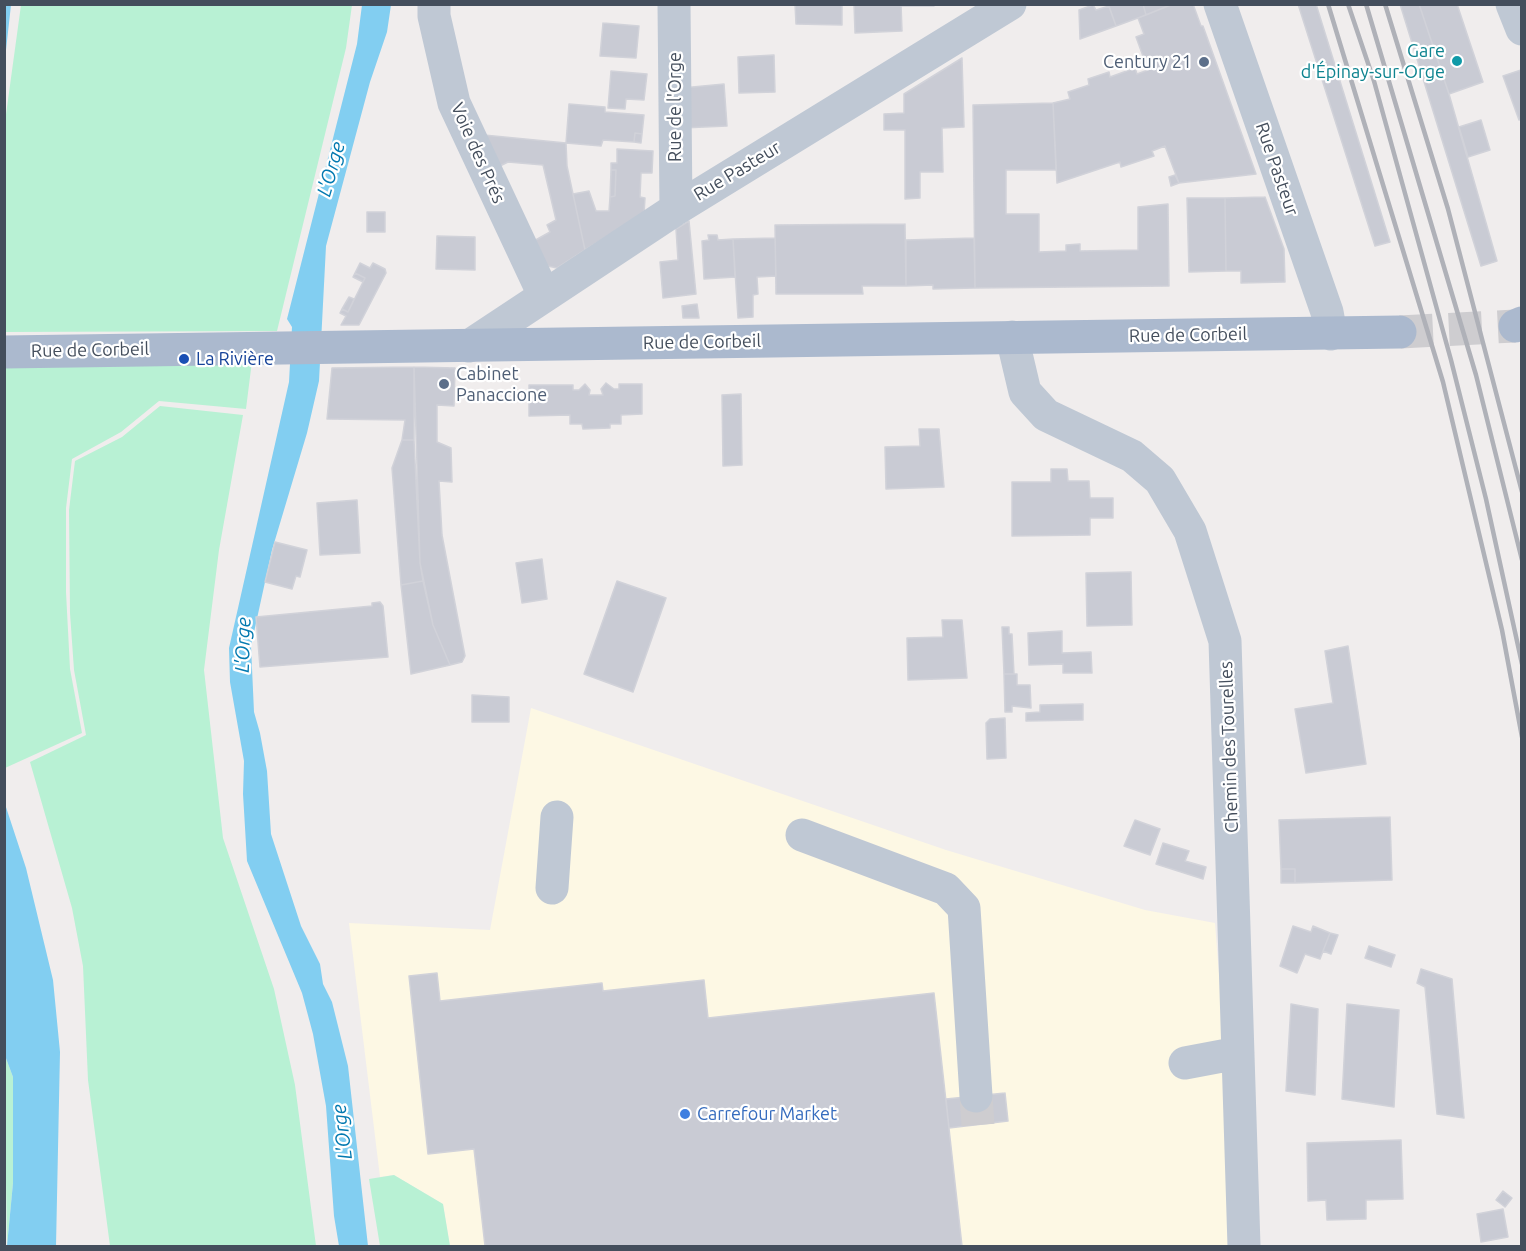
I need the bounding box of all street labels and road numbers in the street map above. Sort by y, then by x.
street label: Rue de l'Orge [664,52,686,162]
street label: Voie des Prés [446,100,510,206]
street label: Rue Pasteur [1251,119,1303,219]
street label: Rue Pasteur [690,137,784,205]
street label: Rue de Corbeil [1129,323,1247,347]
street label: Rue de Corbeil [643,330,761,354]
street label: Rue de Corbeil [31,338,149,362]
street label: Chemin des Tourelles [1215,661,1243,833]

